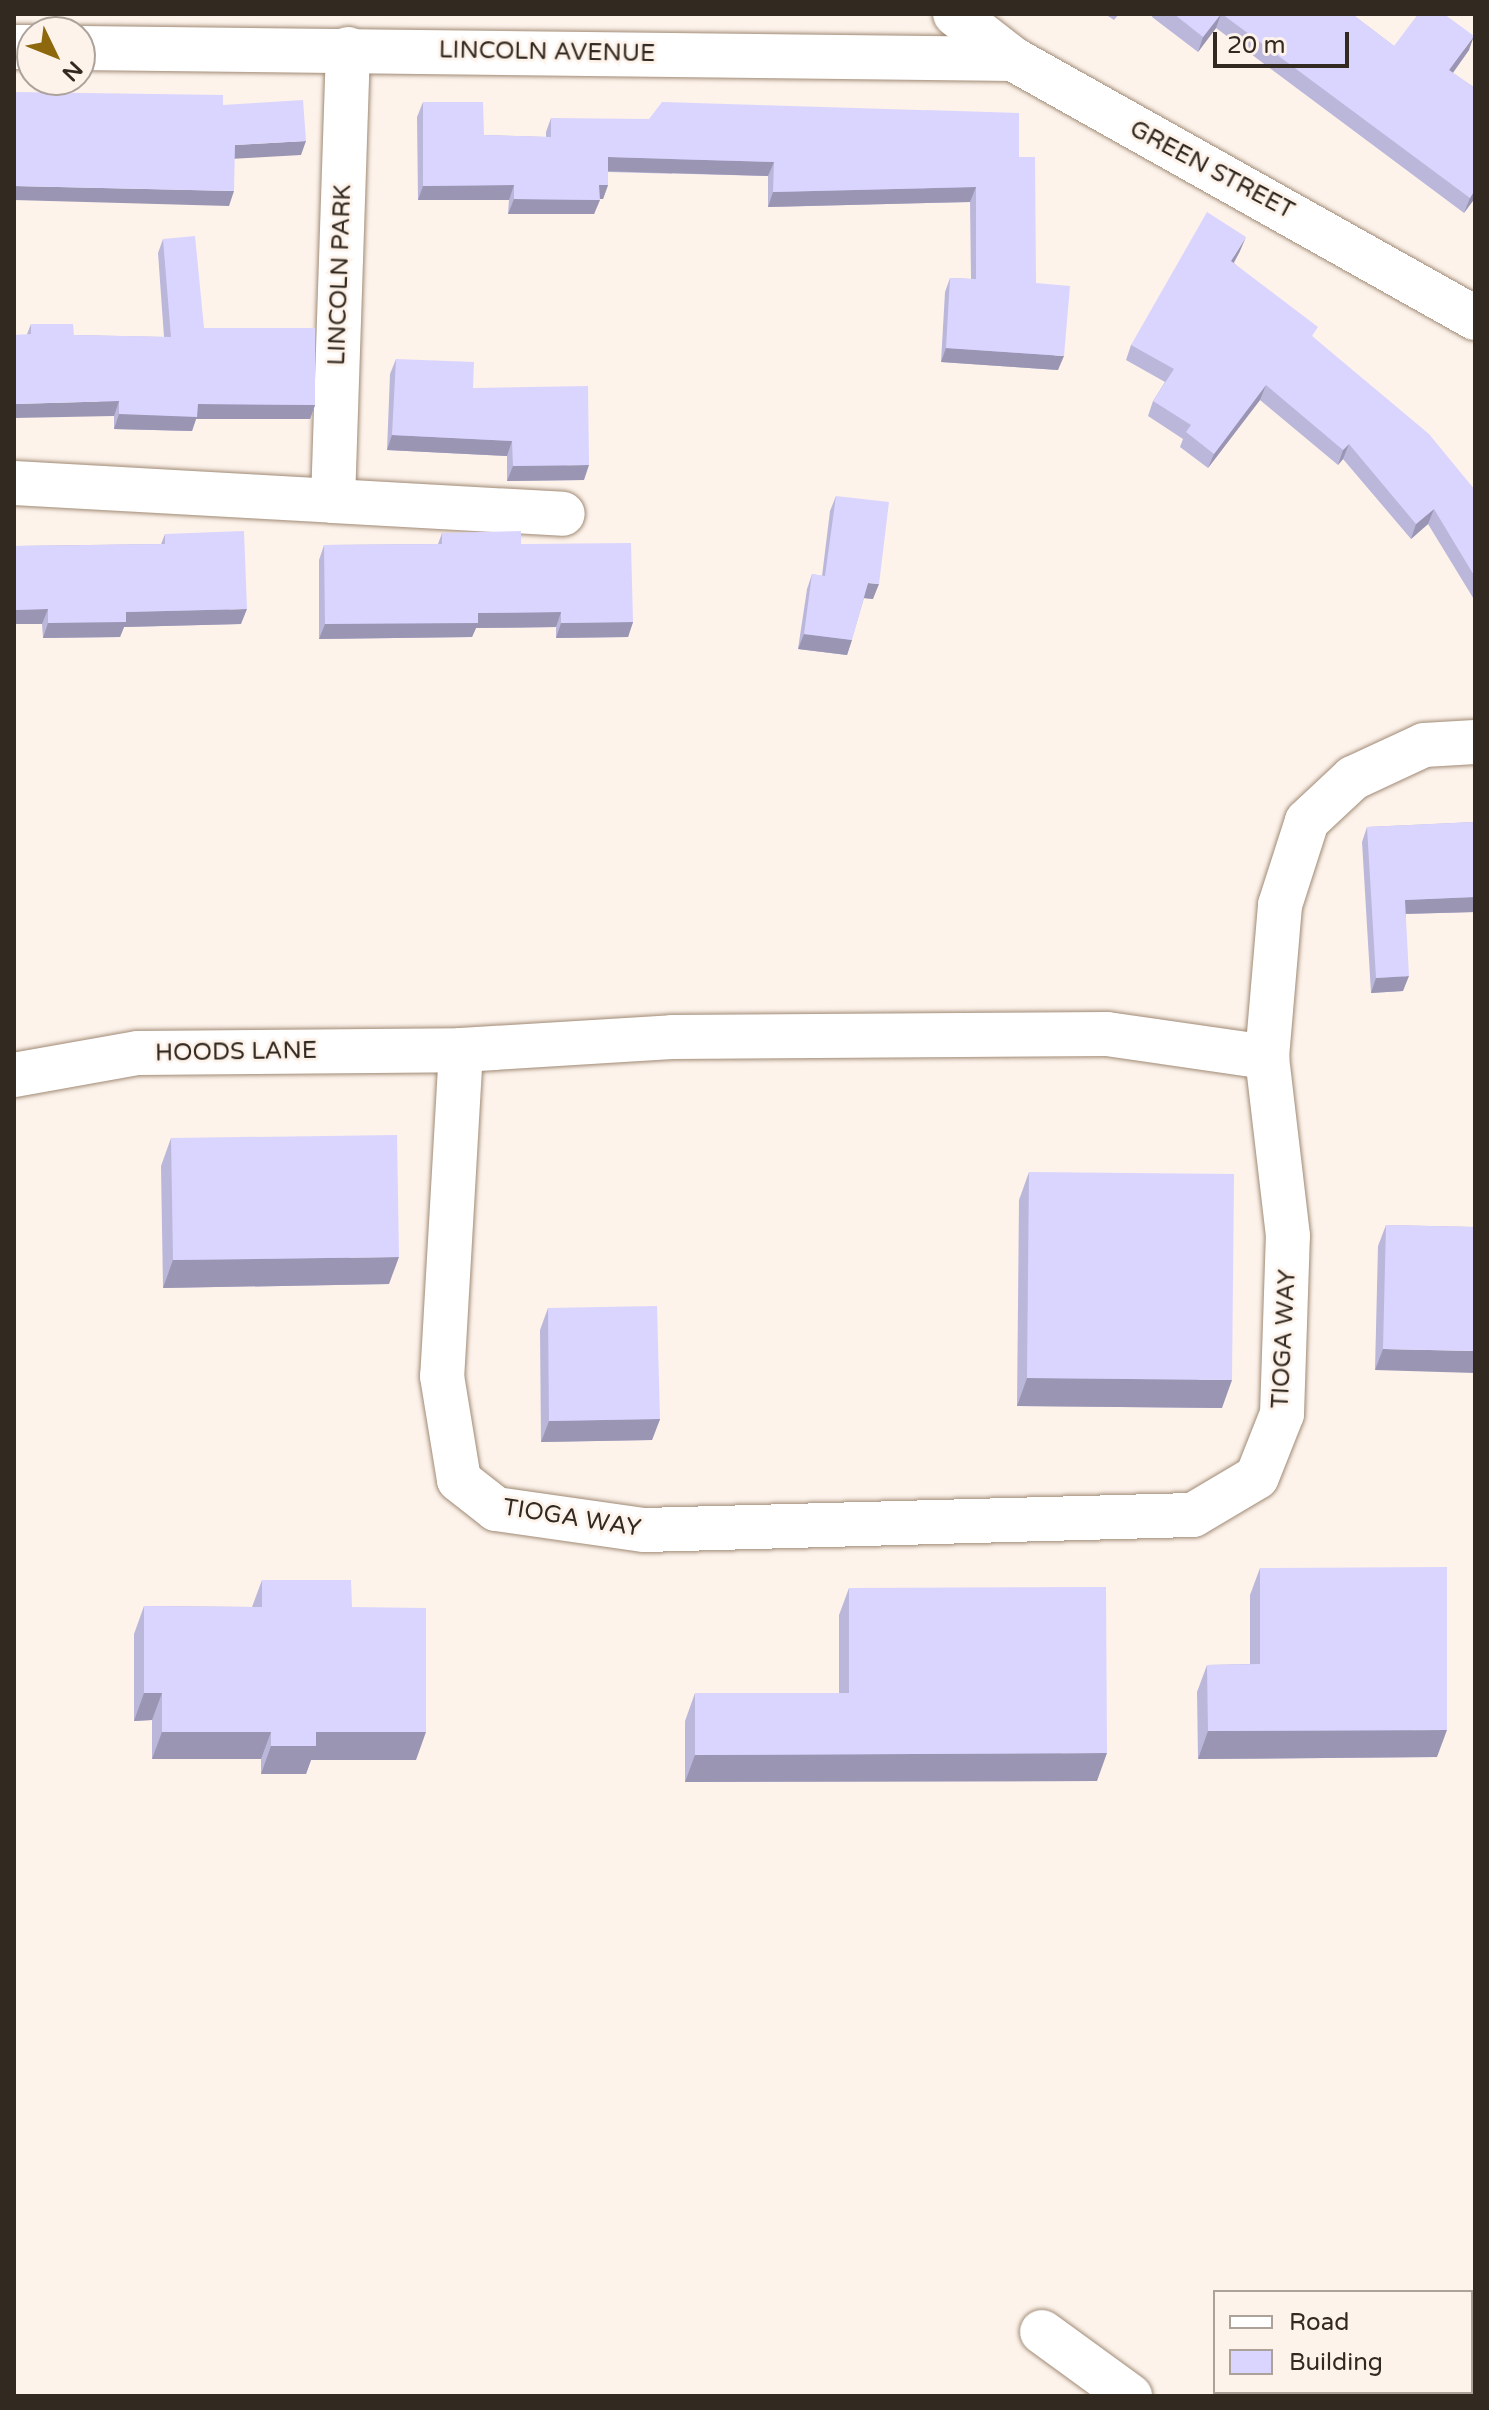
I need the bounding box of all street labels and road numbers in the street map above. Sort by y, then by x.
street label: LINCOLN AVENUE [438,36,656,68]
street label: GREEN STREET [1125,115,1299,225]
street label: LINCOLN PARK [322,184,358,366]
street label: HOODS LANE [155,1036,317,1068]
street label: TIOGA WAY [1266,1269,1302,1409]
street label: TIOGA WAY [501,1493,643,1543]

